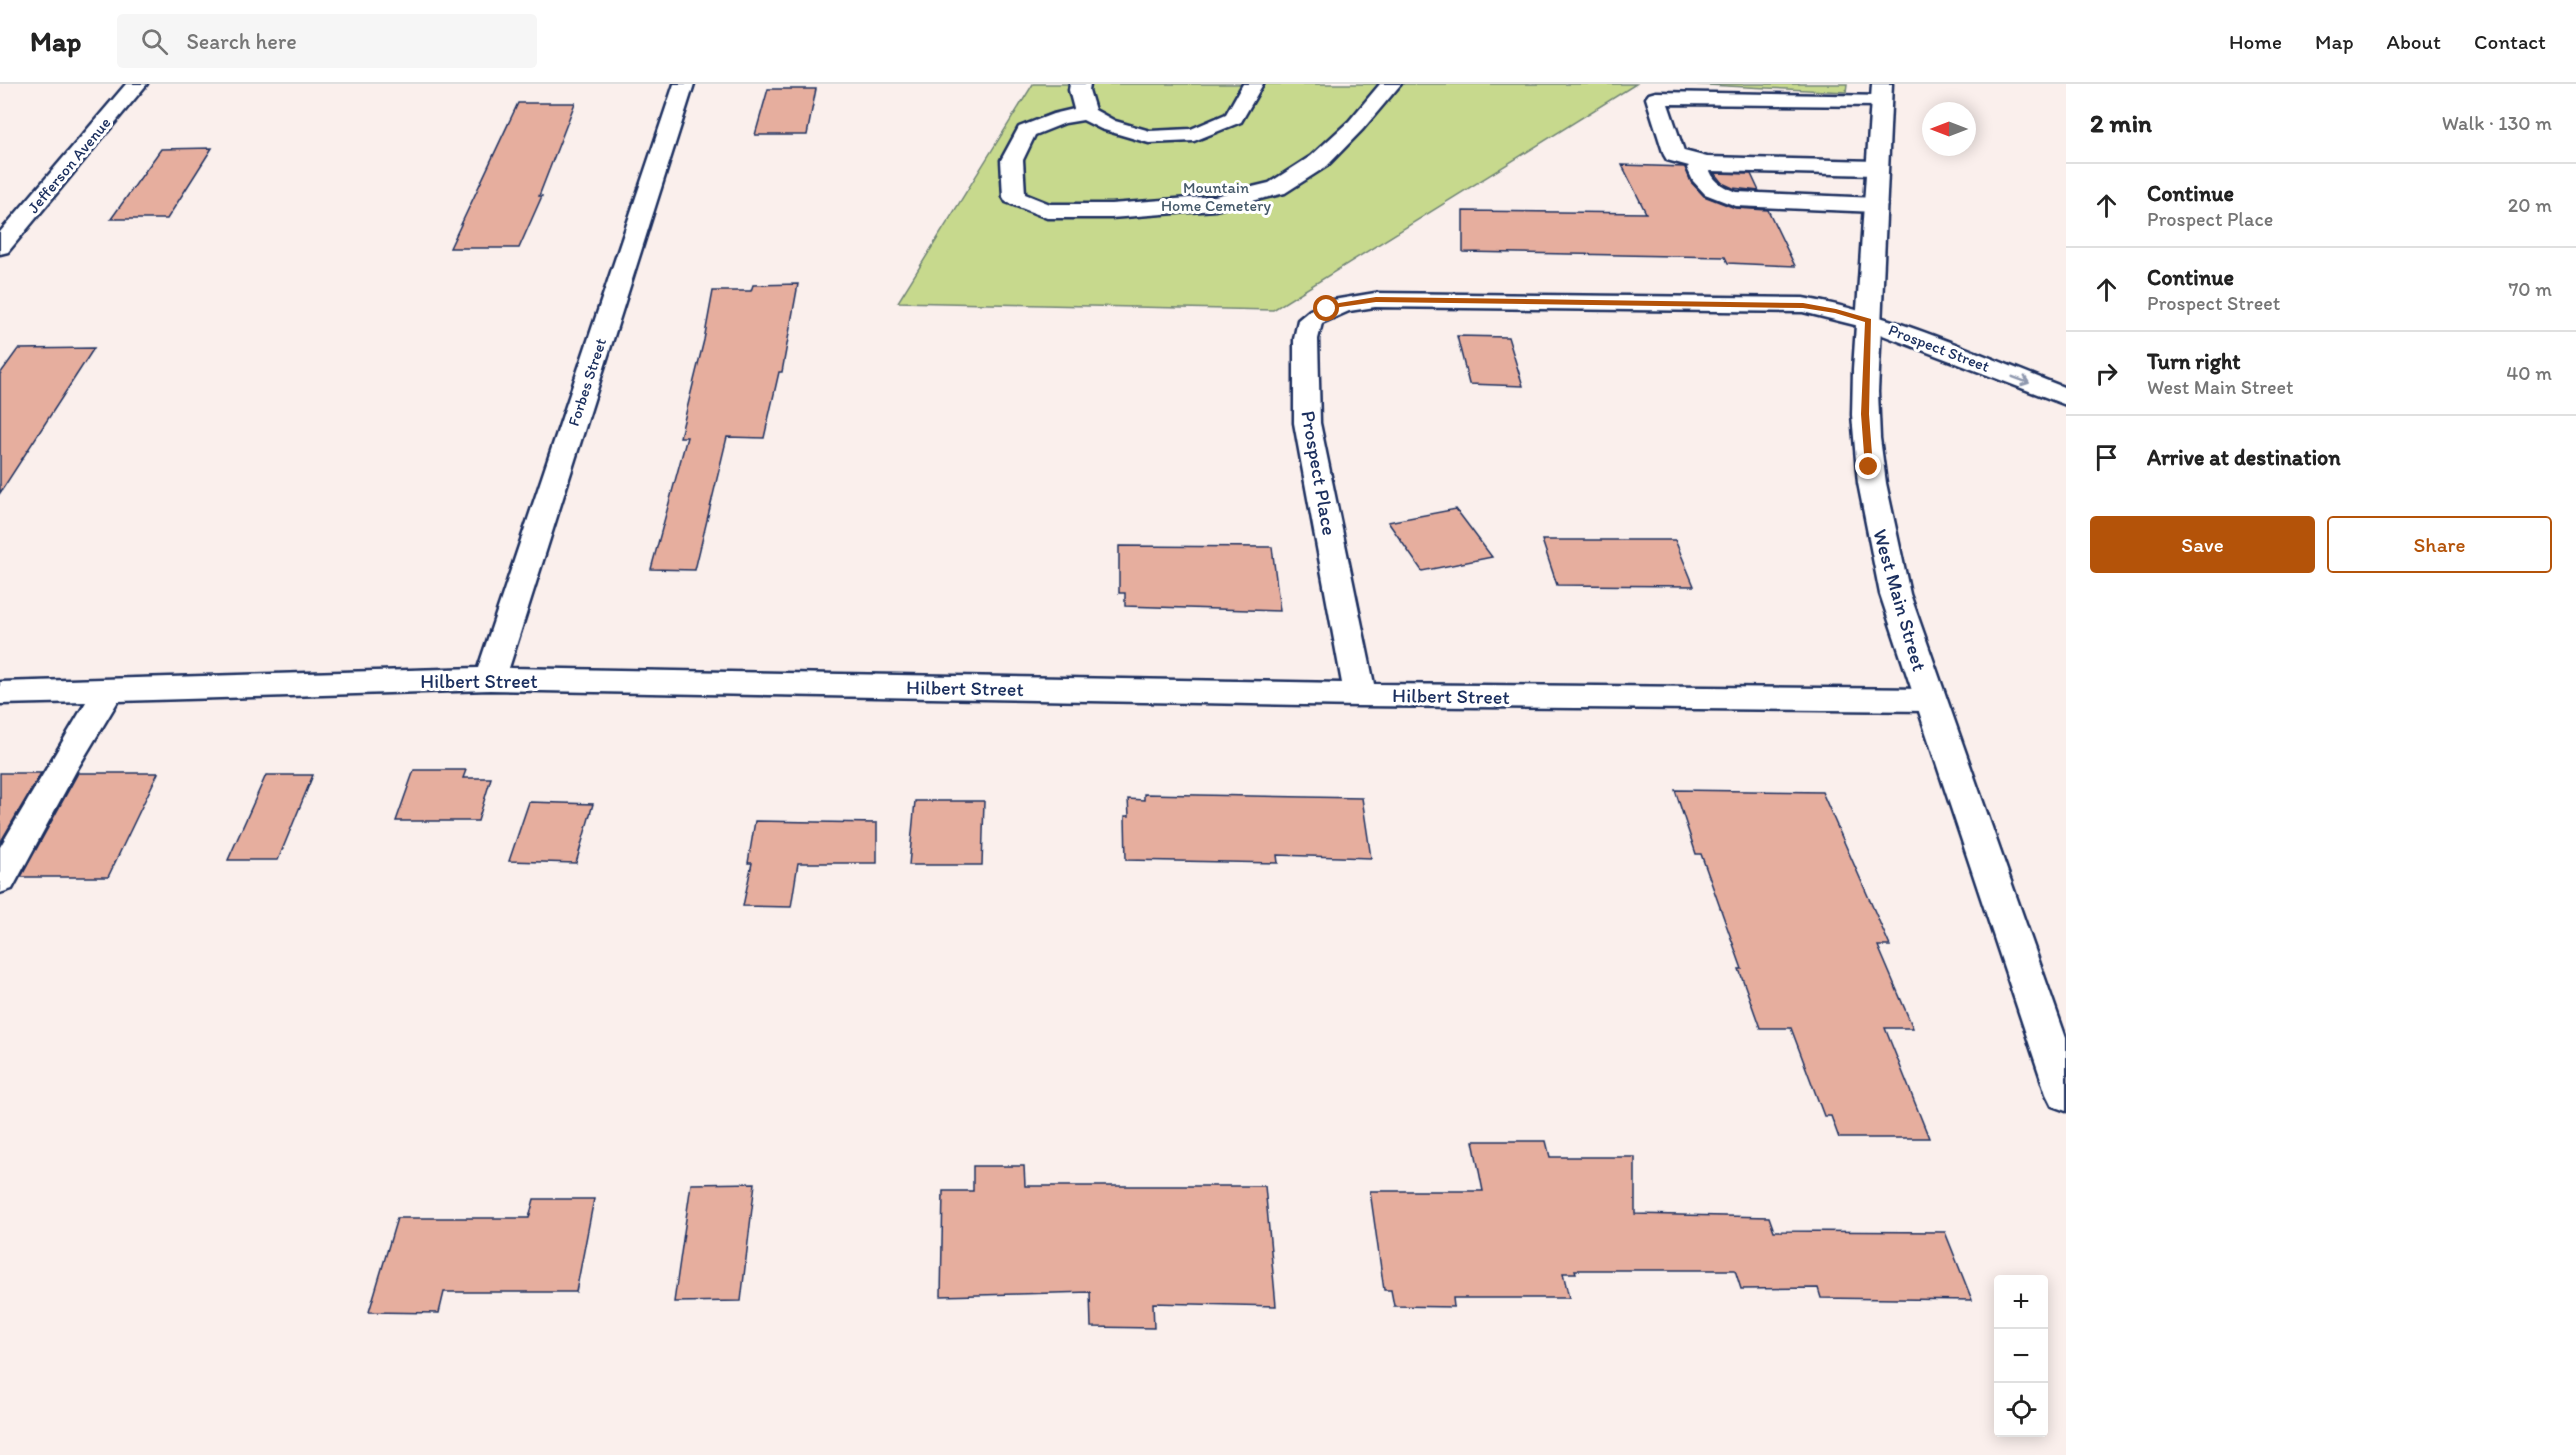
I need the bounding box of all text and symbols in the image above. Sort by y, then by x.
search box [117,14,537,68]
text: Map [30,24,81,58]
icon: search [138,25,171,58]
text: Search here [186,28,297,55]
text: Home [2229,29,2282,54]
text: Map [2315,29,2354,54]
text: About [2387,29,2441,54]
text: Contact [2474,29,2546,54]
north arrow [1922,102,1976,156]
text: 2 min [2090,107,2152,139]
text: Walk · 130 m [2442,111,2552,135]
street label: Jefferson Avenue [23,113,115,217]
park label: Mountain Home Cemetery [1161,178,1271,215]
text: Continue [2147,180,2234,207]
icon: ahead [2090,189,2123,222]
text: 20 m [2508,193,2552,217]
text: Prospect Place [2147,207,2273,231]
text: Continue [2147,264,2234,291]
icon: ahead [2090,273,2123,306]
text: 70 m [2508,277,2552,301]
text: Prospect Street [2147,291,2280,315]
route start [1313,295,1339,321]
street label: Prospect Street [1886,320,1992,376]
street label: Forbes Street [564,336,610,428]
text: Turn right [2147,348,2241,375]
icon: right [2090,357,2123,390]
text: 40 m [2506,361,2552,385]
one-way arrow [2011,375,2030,386]
text: West Main Street [2147,375,2294,399]
street label: Prospect Place [1296,409,1342,537]
icon: arrive [2090,441,2123,474]
text: Arrive at destination [2147,444,2341,471]
route end [1855,453,1881,479]
button: Save [2090,516,2315,573]
button: Share [2327,516,2552,573]
street label: West Main Street [1868,526,1932,674]
street label: Hilbert Street [420,669,538,693]
street label: Hilbert Street [906,675,1024,701]
street label: Hilbert Street [1392,683,1510,709]
map controls [1994,1275,2048,1437]
button: + [1994,1275,2048,1329]
button: − [1994,1329,2048,1383]
button: locate [1994,1383,2048,1437]

